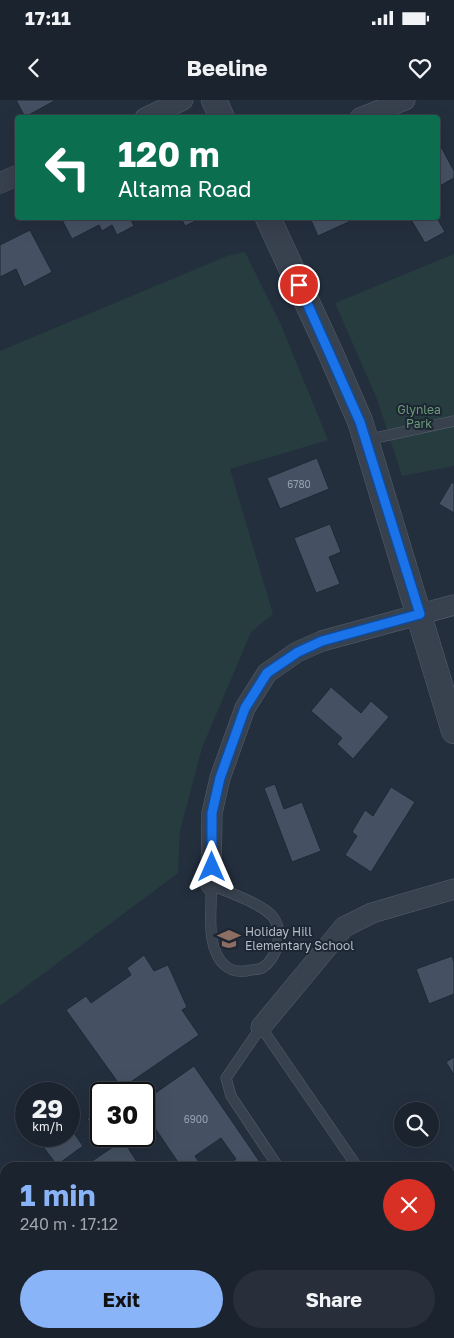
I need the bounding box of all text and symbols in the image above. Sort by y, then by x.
text: 17:11 [25,6,71,29]
icon: back [20,54,48,82]
text: Beeline [186,54,268,81]
icon: heart [406,54,434,82]
text: 120 m [118,133,220,175]
icon: left [35,135,100,200]
text: Altama Road [118,175,251,202]
pin [278,264,320,306]
icon: arrive [285,271,313,299]
park label: Glynlea Park [397,402,441,431]
house number: 6780 [287,478,311,490]
position arrow [185,840,237,892]
place label: Holiday Hill Elementary School [245,924,354,953]
school or university icon: Holiday Hill Elementary School [216,926,242,952]
speed limit sign: 30 [90,1082,155,1147]
text: 29 [32,1093,63,1124]
map controls [394,1102,439,1147]
button: search [394,1102,439,1147]
house number: 6900 [184,1113,208,1125]
text: km/h [32,1119,63,1134]
text: 1 min [20,1177,96,1213]
button: close [383,1179,435,1231]
text: 240 m · 17:12 [20,1214,118,1234]
button: Exit [20,1270,223,1328]
button: Share [233,1270,435,1328]

